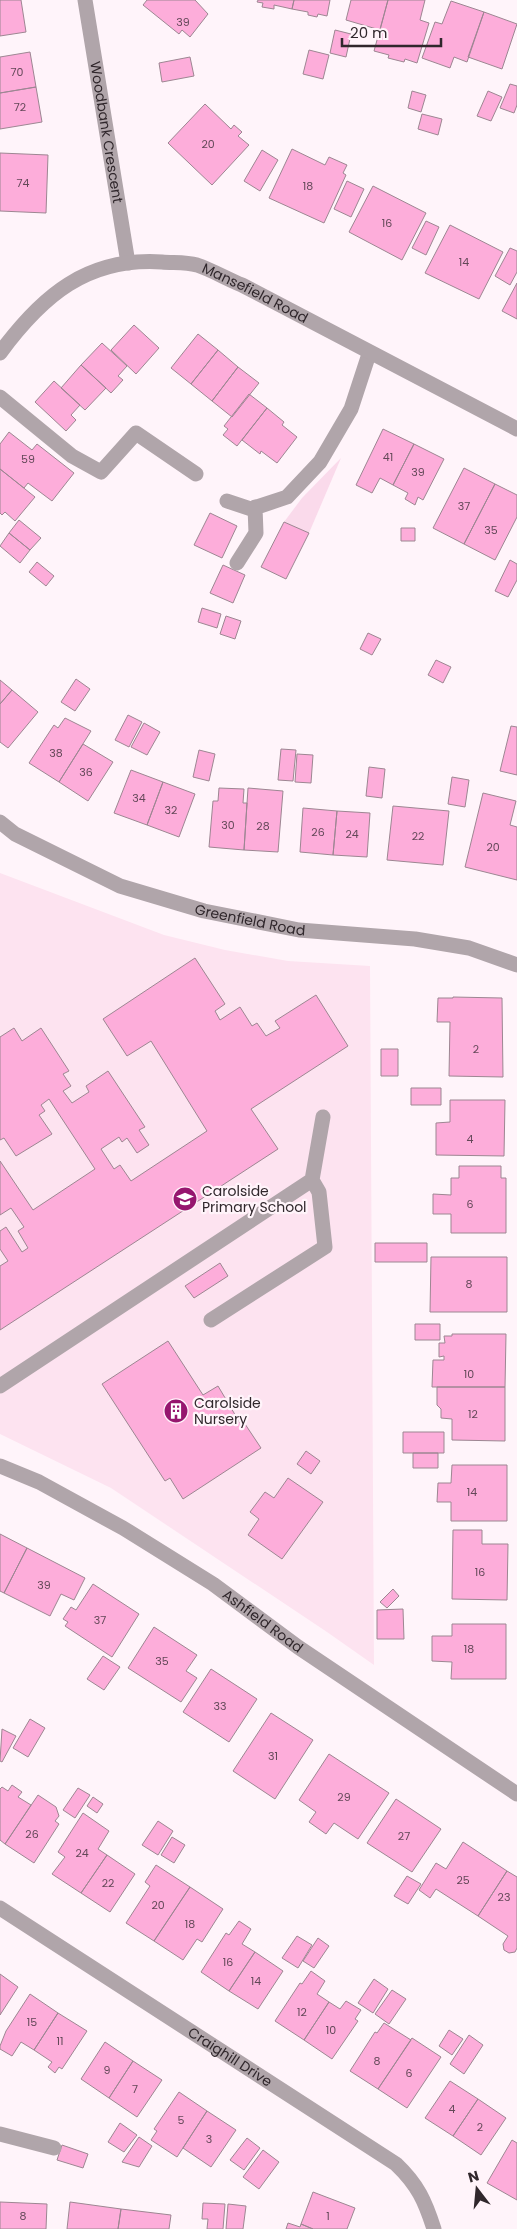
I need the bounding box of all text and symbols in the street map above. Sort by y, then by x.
house number: 39 [176,14,190,30]
scale bar [342,15,441,47]
text: 20 m [350,22,388,43]
street label: Woodbank Crescent [85,60,128,205]
house number: 70 [11,64,24,80]
house number: 72 [14,99,26,115]
house number: 20 [201,136,215,152]
house number: 74 [17,175,30,191]
house number: 18 [303,178,313,194]
house number: 16 [382,215,392,231]
house number: 14 [459,254,469,270]
street label: Mansefield Road [199,258,312,328]
house number: 41 [383,449,393,465]
house number: 59 [21,451,35,467]
house number: 39 [411,464,425,480]
house number: 37 [458,498,470,514]
house number: 35 [484,522,498,538]
house number: 38 [49,745,63,761]
house number: 36 [79,764,93,780]
house number: 34 [132,790,146,806]
house number: 32 [165,802,177,818]
house number: 30 [221,817,235,833]
house number: 28 [256,818,270,834]
house number: 26 [311,824,325,840]
house number: 24 [345,826,359,842]
house number: 22 [412,828,424,844]
house number: 20 [486,839,500,855]
street label: Greenfield Road [192,899,306,940]
house number: 2 [473,1041,479,1057]
house number: 4 [467,1131,474,1147]
place label: Carolside Primary School [202,1181,307,1217]
school or university icon: Carolside Primary School [172,1186,198,1212]
house number: 6 [467,1196,474,1212]
house number: 8 [466,1276,473,1292]
house number: 10 [464,1366,474,1382]
place label: Carolside Nursery [194,1393,261,1429]
building icon: Carolside Nursery [163,1398,189,1424]
house number: 12 [468,1406,478,1422]
house number: 14 [467,1484,477,1500]
house number: 16 [475,1564,485,1580]
house number: 39 [37,1577,51,1593]
street label: Ashfield Road [219,1584,307,1657]
house number: 37 [94,1612,106,1628]
house number: 18 [464,1641,474,1657]
house number: 35 [155,1653,169,1669]
house number: 33 [214,1698,226,1714]
house number: 31 [268,1748,278,1764]
house number: 29 [337,1789,351,1805]
house number: 26 [25,1826,39,1842]
house number: 27 [398,1828,410,1844]
house number: 24 [75,1845,89,1861]
house number: 25 [456,1872,470,1888]
house number: 22 [102,1875,114,1891]
house number: 23 [498,1889,510,1905]
house number: 20 [151,1897,165,1913]
house number: 18 [185,1916,195,1932]
house number: 16 [223,1954,233,1970]
house number: 14 [251,1973,261,1989]
house number: 12 [297,2004,307,2020]
house number: 15 [27,2014,37,2030]
street label: Craighill Drive [184,2022,276,2092]
house number: 10 [326,2022,336,2038]
house number: 11 [56,2033,64,2049]
house number: 8 [374,2053,381,2069]
house number: 9 [104,2062,111,2078]
house number: 6 [406,2065,413,2081]
house number: 7 [132,2081,138,2097]
house number: 4 [449,2101,456,2117]
house number: 5 [178,2112,185,2128]
house number: 2 [477,2119,483,2135]
house number: 3 [206,2131,212,2147]
north arrow [452,2164,502,2214]
text: N [466,2165,481,2188]
house number: 8 [20,2208,27,2224]
house number: 1 [326,2208,330,2224]

